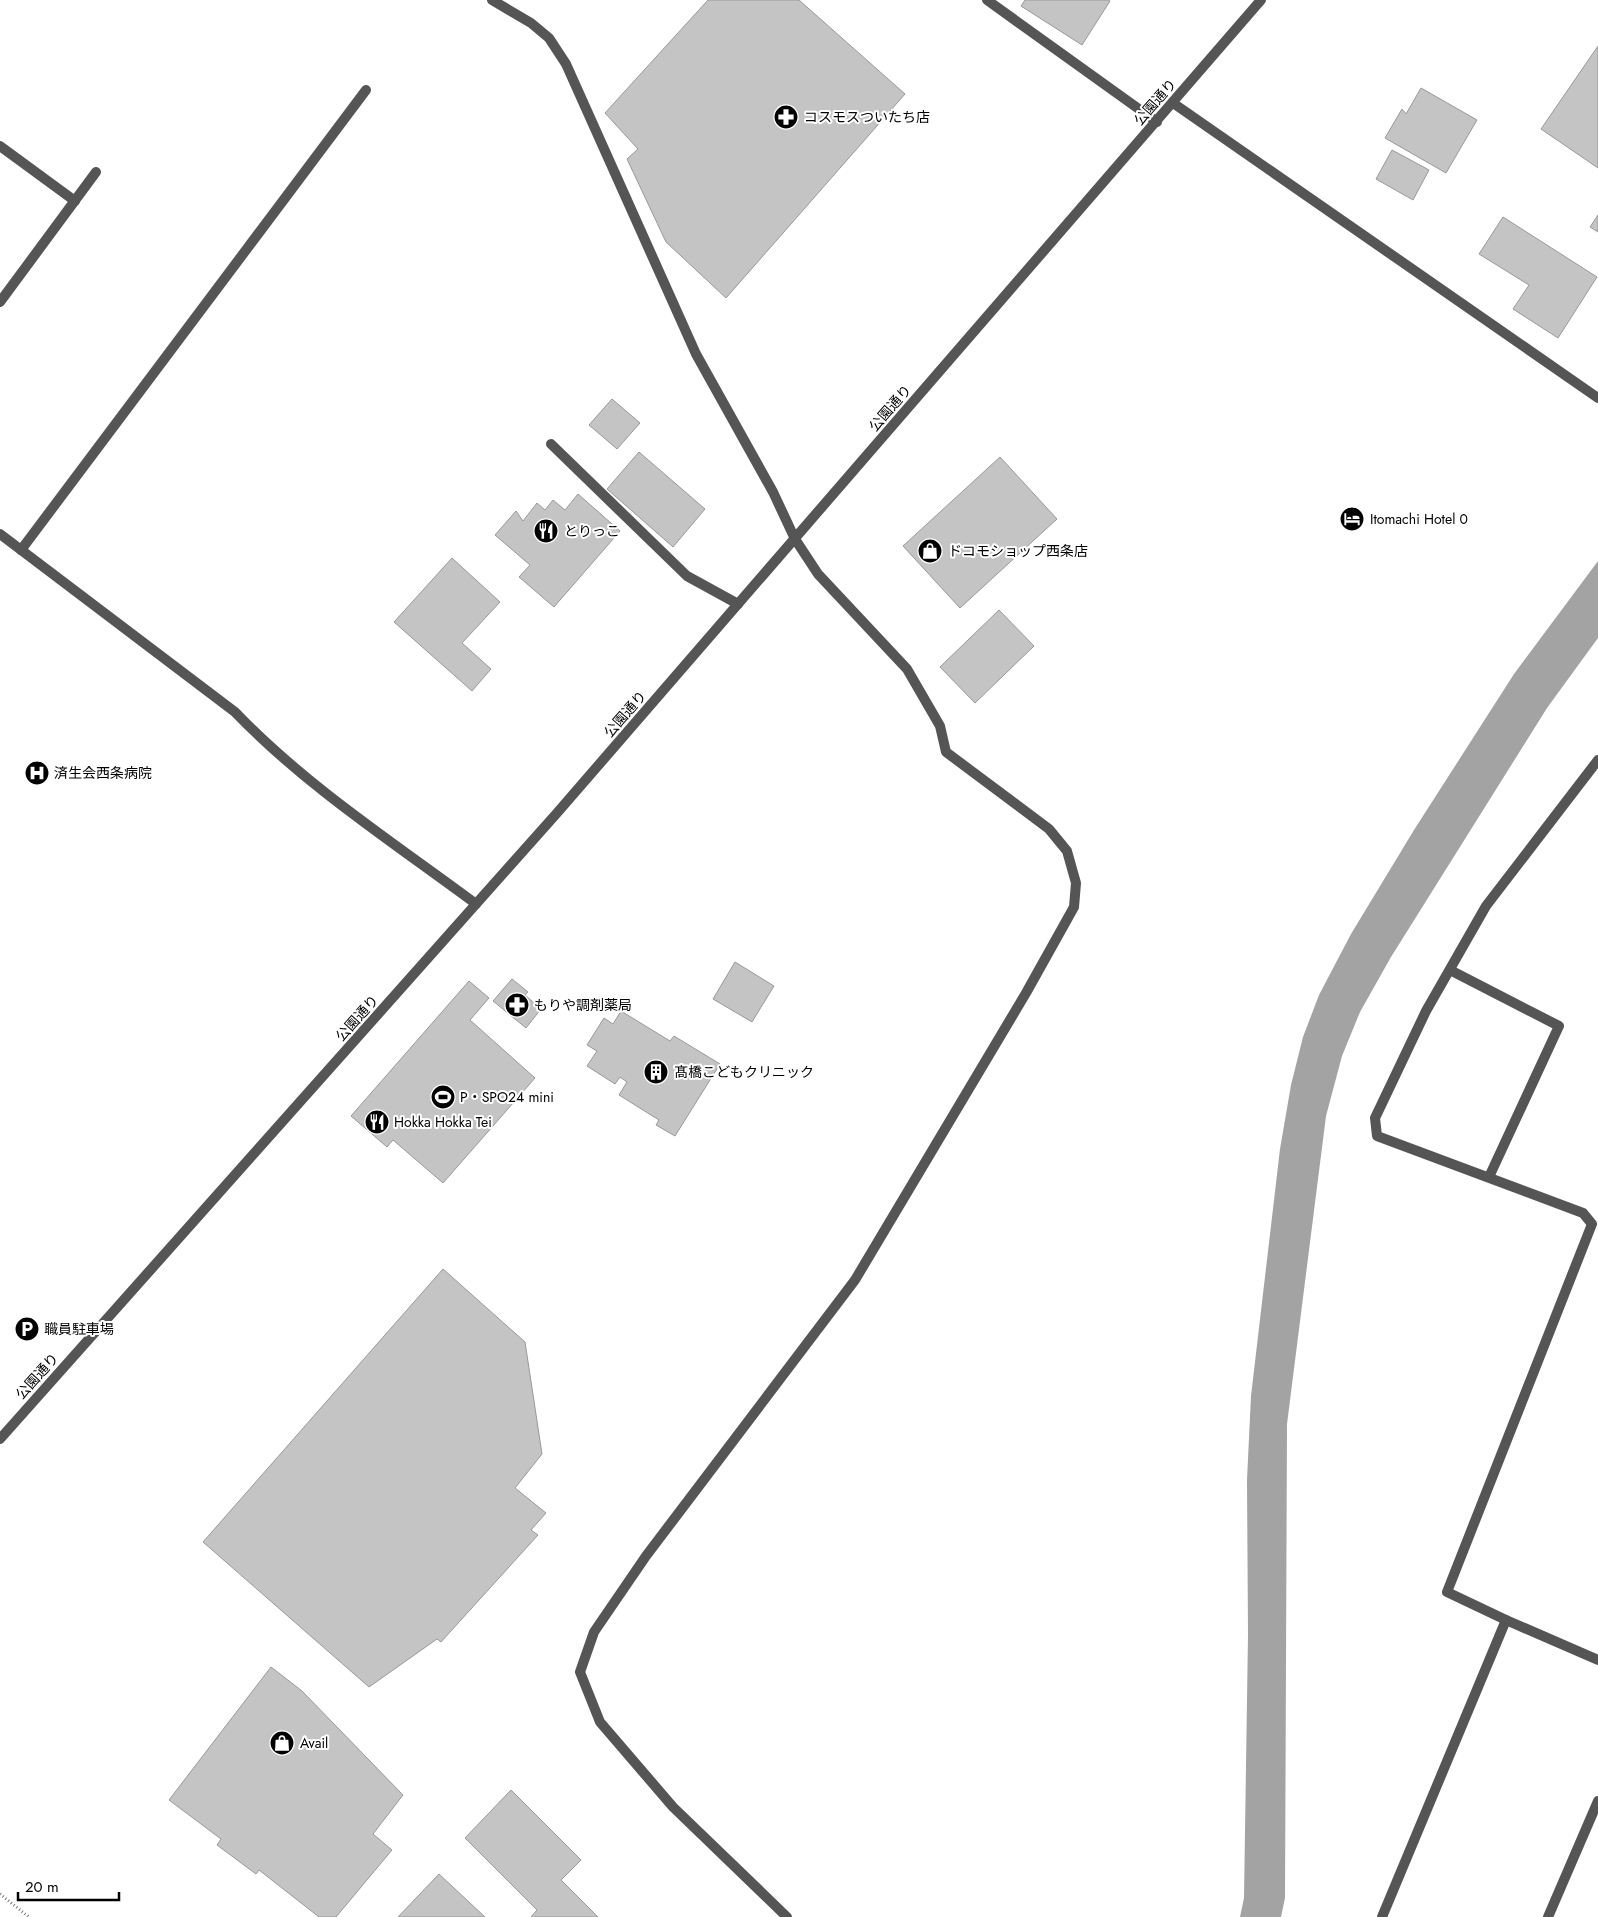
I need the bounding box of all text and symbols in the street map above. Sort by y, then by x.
street label: 公園通り [1129,74,1181,130]
pharmacy icon: コスモスついたち店 [773,104,799,130]
place label: コスモスついたち店 [804,107,930,127]
street label: 公園通り [864,380,916,436]
hotel icon: Itomachi Hotel 0 [1339,506,1365,532]
place label: Itomachi Hotel 0 [1370,509,1468,529]
restaurant icon: とりっこ [533,518,559,544]
place label: とりっこ [564,521,620,541]
shop icon: ドコモショップ西条店 [917,538,943,564]
place label: ドコモショップ西条店 [948,541,1088,561]
street label: 公園通り [599,686,651,742]
hospital icon: 済生会西条病院 [24,760,50,786]
place label: 済生会西条病院 [54,763,152,783]
street label: 公園通り [331,991,383,1045]
pharmacy icon: もりや調剤薬局 [504,992,530,1018]
place label: もりや調剤薬局 [534,995,632,1015]
building icon: 髙橋こどもクリニック [643,1059,669,1085]
place label: 髙橋こどもクリニック [674,1062,814,1082]
sports icon: P・SPO24 mini [430,1084,456,1110]
place label: P・SPO24 mini [460,1087,554,1107]
restaurant icon: Hokka Hokka Tei [364,1109,390,1135]
place label: Hokka Hokka Tei [394,1112,492,1132]
parking icon: 職員駐車場 [14,1316,40,1342]
place label: 職員駐車場 [44,1319,114,1339]
street label: 公園通り [11,1349,63,1403]
shop icon: Avail [269,1730,295,1756]
place label: Avail [300,1733,328,1753]
scale bar [18,1870,119,1902]
text: 20 m [25,1876,59,1898]

